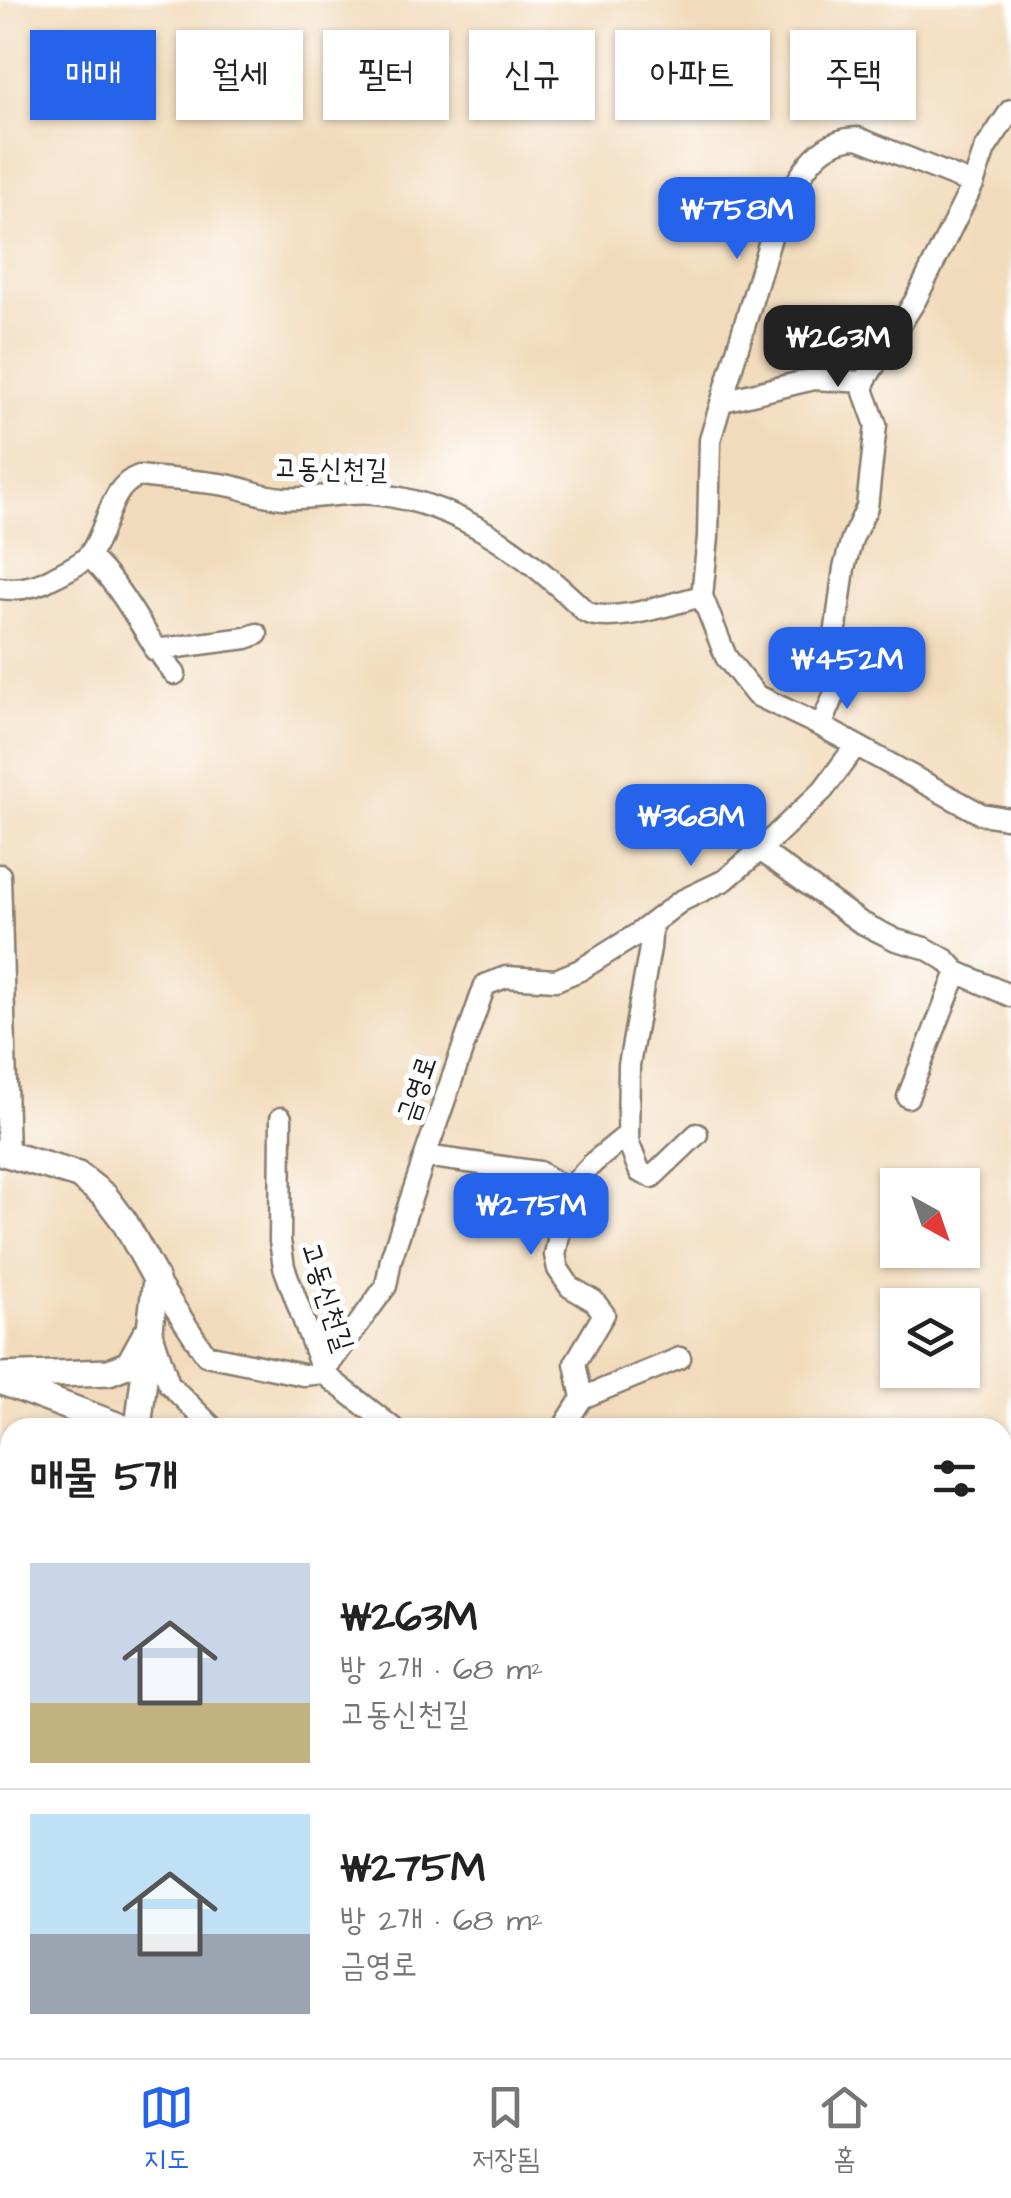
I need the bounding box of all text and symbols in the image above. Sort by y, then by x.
chip: 매매 [30,30,156,120]
chip: 월세 [176,30,303,120]
chip: 필터 [323,30,449,120]
chip: 신규 [469,30,595,120]
chip: 아파트 [615,30,770,120]
chip: 주택 [790,30,916,120]
pin: ₩758M [667,177,807,262]
text: ₩758M [680,187,794,232]
pin: ₩263M [768,305,908,390]
text: ₩263M [786,315,890,360]
street label: 고동신천길 [274,449,388,489]
pin: ₩452M [777,627,917,712]
text: ₩452M [790,637,904,682]
pin: ₩368M [621,784,761,869]
text: ₩368M [637,794,745,839]
street label: 금영로 [388,1051,446,1127]
north arrow [880,1168,980,1268]
map controls [880,1168,980,1388]
pin: ₩275M [461,1173,601,1258]
text: ₩275M [476,1183,586,1228]
street label: 고동신천길 [291,1237,363,1357]
button: layers [880,1288,980,1388]
text: 매물 5개 [30,1449,178,1507]
icon: filters [927,1451,982,1506]
text: ₩263M [340,1589,478,1647]
icon: home [110,1603,230,1723]
text: 방 2개 · 68 m² [340,1647,543,1692]
text: 고동신천길 [340,1692,469,1737]
text: ₩275M [340,1840,486,1898]
icon: home [110,1854,230,1974]
text: 방 2개 · 68 m² [340,1898,543,1943]
text: 금영로 [340,1943,417,1988]
tab: 지도 [139,2080,194,2179]
tab: 저장됨 [472,2080,539,2179]
tab: 홈 [817,2080,872,2179]

